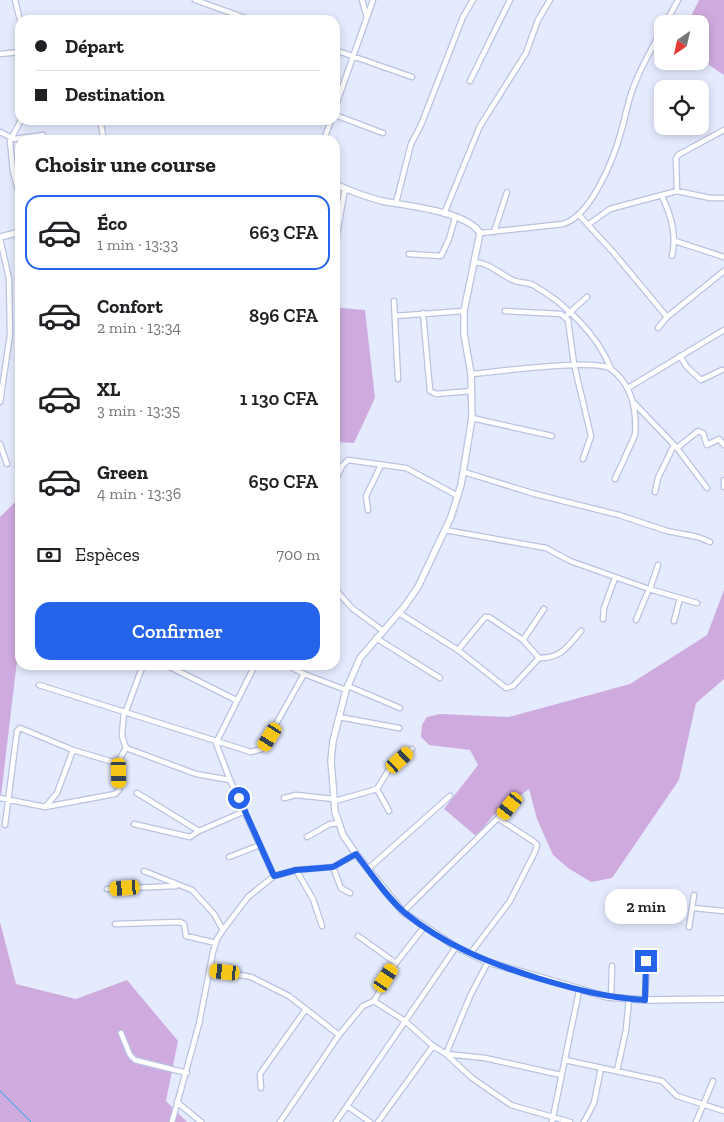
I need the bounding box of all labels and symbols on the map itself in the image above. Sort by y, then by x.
north arrow [654,15,709,70]
car [255,720,284,754]
car [383,744,416,776]
car [111,758,126,788]
route start [228,787,250,809]
car [494,790,525,822]
car [109,879,140,897]
callout: 2 min [605,888,687,924]
route end [635,950,657,972]
car [371,961,400,995]
car [209,963,240,981]

